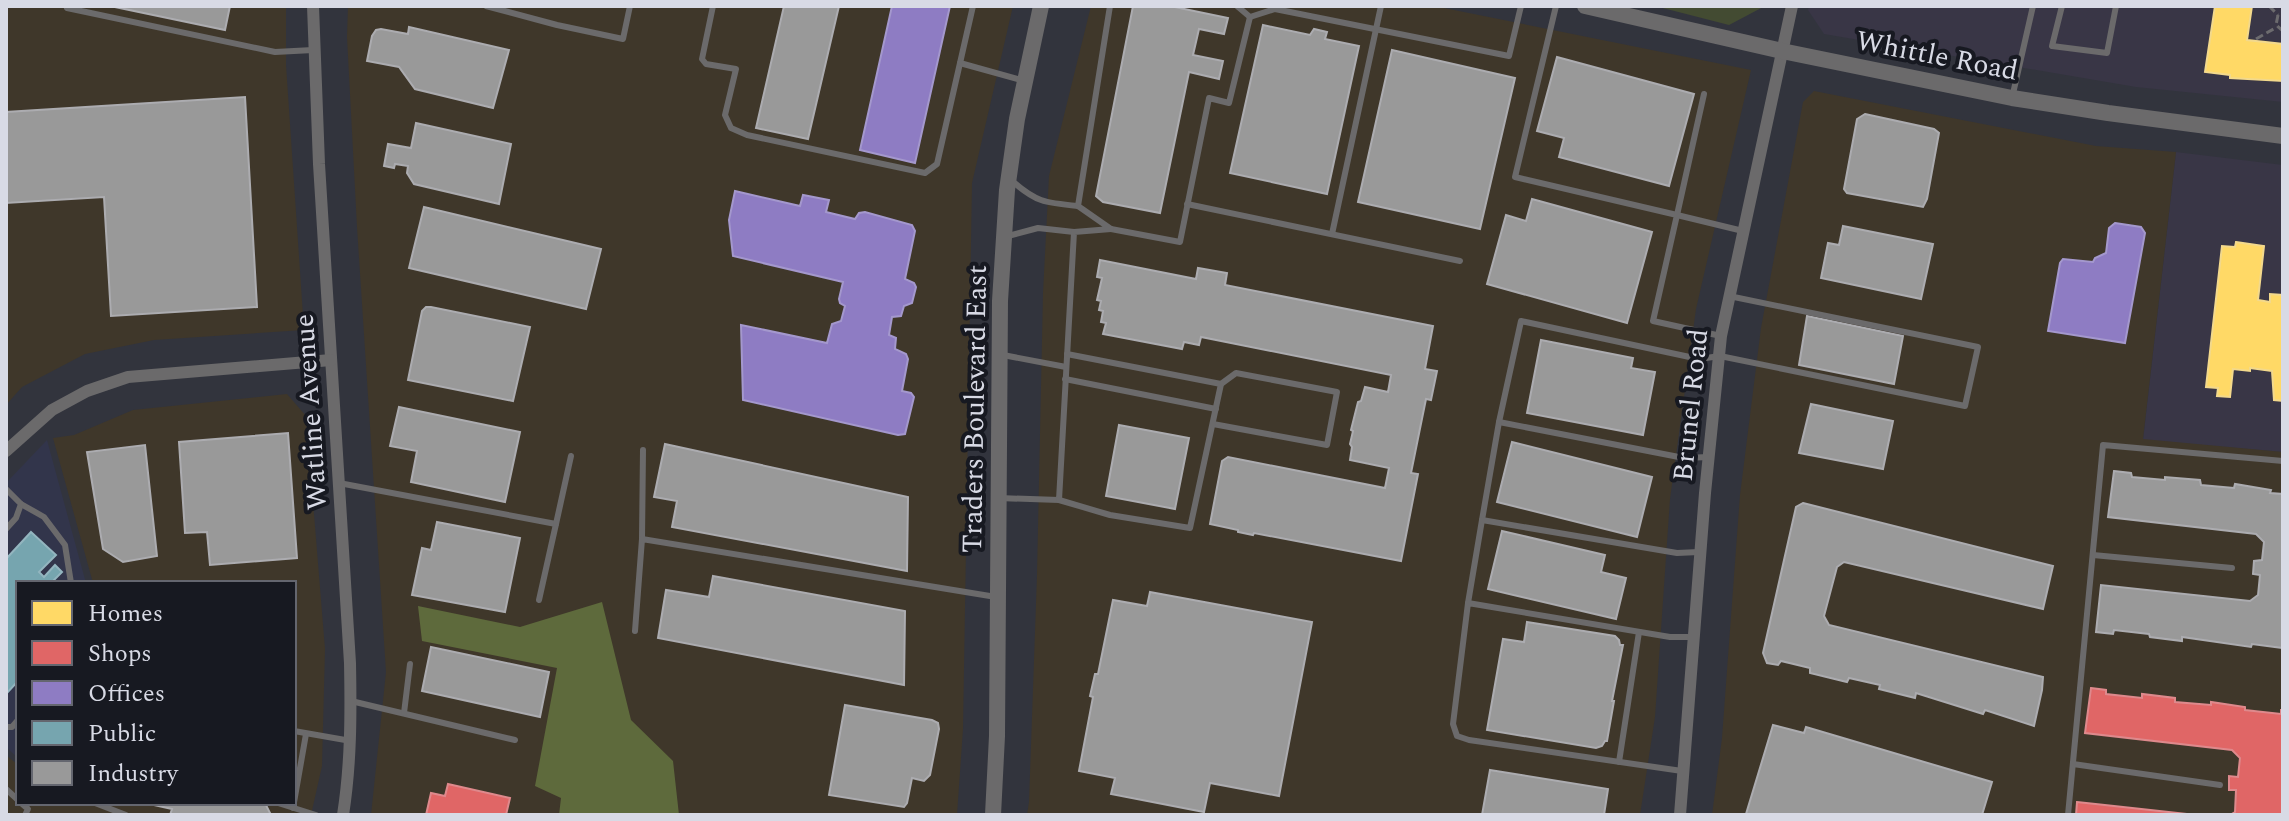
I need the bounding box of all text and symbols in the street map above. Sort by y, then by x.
street label: Whittle Road [1852,19,2022,93]
street label: Traders Boulevard East [951,264,999,554]
street label: Watline Avenue [283,312,339,512]
street label: Brunel Road [1662,326,1720,484]
legend [16,581,296,805]
text: Homes [88,596,163,632]
text: Shops [88,636,152,672]
text: Offices [88,676,165,712]
text: Public [88,716,156,752]
text: Industry [88,756,180,792]

